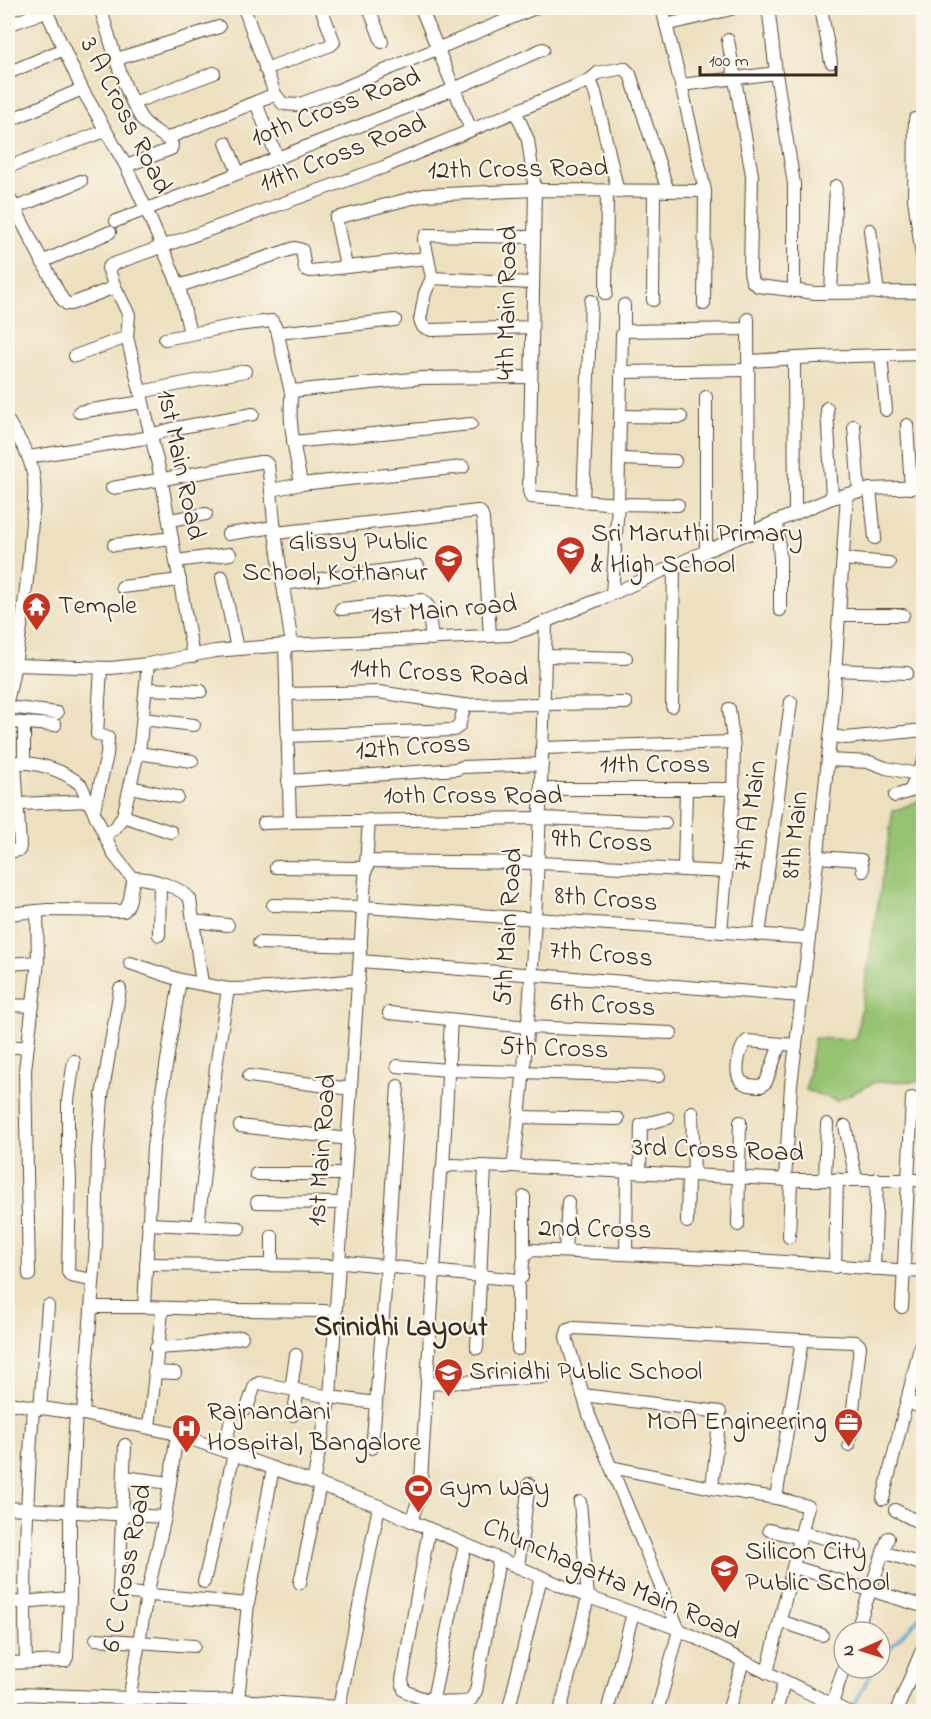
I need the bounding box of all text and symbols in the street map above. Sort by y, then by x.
street label: 3 A Cross Road [69,31,181,201]
scale bar [700,39,836,77]
text: 100 m [709,49,749,75]
street label: 10th Cross Road [245,58,427,158]
street label: 11th Cross Road [254,104,432,204]
street label: 12th Cross Road [427,149,609,191]
street label: 4th Main Road [487,225,529,381]
street label: 1st Main Road [145,386,215,544]
place label: Sri Maruthi Primary & High School [591,515,803,585]
place label: Glissy Public School, Kothanur [242,523,429,593]
school or university icon: Sri Maruthi Primary & High School [554,534,586,576]
school or university icon: Glissy Public School, Kothanur [433,542,465,584]
street label: 1st Main road [369,585,519,637]
place label: Temple [58,587,138,626]
temple icon: Temple [21,590,53,632]
street label: 14th Cross Road [349,650,529,698]
street label: 12th Cross [354,725,472,771]
street label: 11th Cross [600,746,710,785]
street label: 7th A Main [724,758,778,874]
street label: 10th Cross Road [383,777,563,816]
street label: 8th Main [772,789,820,881]
street label: 9th Cross [550,820,654,864]
street label: 5th Main Road [484,846,534,1008]
street label: 8th Cross [553,877,659,923]
street label: 7th Cross [547,931,655,979]
street label: 6th Cross [549,984,657,1028]
street label: 5th Cross [499,1028,609,1070]
street label: 1st Main Road [298,1072,348,1228]
street label: 3rd Cross Road [632,1129,804,1173]
street label: 2nd Cross [538,1210,652,1250]
district label: Srinidhi Layout [314,1308,488,1349]
place label: Srinidhi Public School [469,1353,702,1392]
school or university icon: Srinidhi Public School [432,1356,464,1398]
place label: Rajnandani Hospital, Bangalore [207,1393,422,1463]
place label: MOA Engineering [647,1403,827,1442]
office icon: MOA Engineering [832,1406,864,1448]
hospital icon: Rajnandani Hospital, Bangalore [170,1412,202,1454]
place label: Gym Way [439,1469,549,1508]
sports icon: Gym Way [402,1472,434,1514]
street label: 6 C Cross Road [93,1481,163,1655]
street label: Chunchagatta Main Road [476,1508,746,1652]
place label: Silicon City Public School [745,1533,890,1603]
school or university icon: Silicon City Public School [708,1552,740,1594]
north arrow [832,1620,892,1680]
text: N [837,1644,861,1657]

